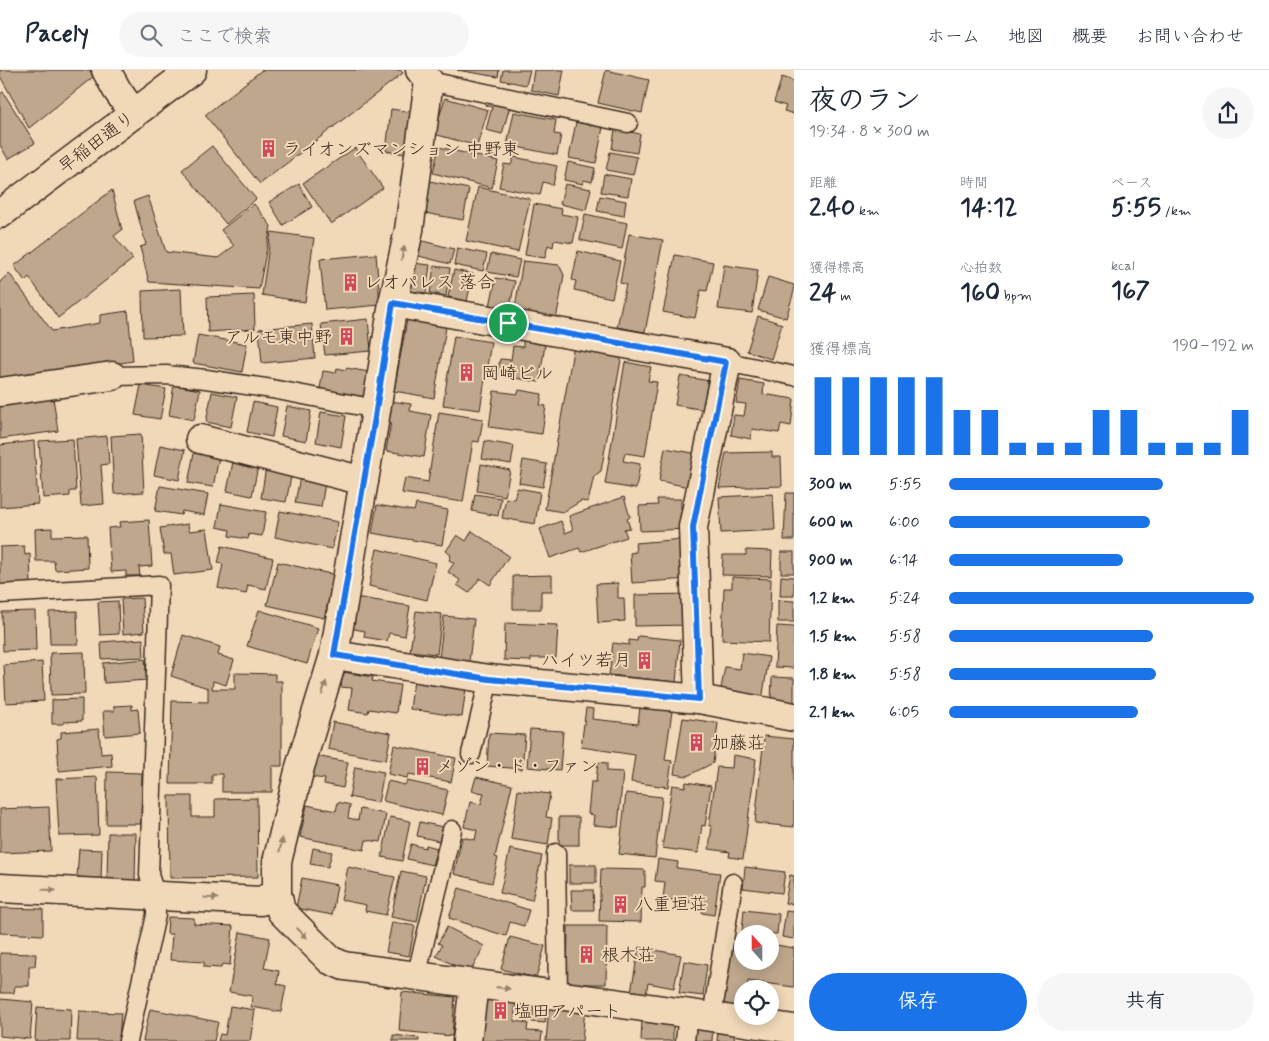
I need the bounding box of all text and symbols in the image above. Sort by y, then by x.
search box [119,12,469,57]
text: Pacely [25,19,89,50]
icon: search [137,21,165,49]
text: ここで検索 [177,24,272,49]
text: ホーム [927,25,980,49]
text: 地図 [1008,25,1044,49]
text: 概要 [1072,25,1108,49]
text: お問い合わせ [1136,25,1244,49]
text: 夜のラン [809,83,921,120]
button: share [1202,87,1254,139]
street label: 早稲田通り [53,106,140,179]
text: 19:34 · 8 × 300 m [809,121,930,142]
place label: ライオンズマンション 中野東 [283,138,520,162]
building icon: ライオンズマンション 中野東 [259,139,279,159]
text: 距離 [809,174,837,192]
text: 時間 [960,174,988,192]
text: ペース [1111,174,1152,192]
text: 2.40 [809,192,855,225]
text: 14:12 [960,192,1017,225]
text: 5:55 [1111,192,1161,225]
text: km [855,202,880,220]
text: /km [1161,202,1191,220]
one-way arrow [400,245,408,261]
text: kcal [1111,257,1135,275]
text: 獲得標高 [809,259,865,277]
text: 心拍数 [960,259,1002,277]
place label: レオパレス 落合 [364,271,495,295]
building icon: レオパレス 落合 [340,272,360,292]
text: 167 [1111,275,1150,308]
text: 24 [809,277,836,310]
text: 160 [960,277,1000,310]
text: m [836,287,851,305]
text: bpm [1000,287,1032,305]
pin [487,302,529,344]
icon: arrive [494,309,522,337]
place label: アルモ東中野 [225,326,332,350]
building icon: アルモ東中野 [336,327,356,347]
text: 190–192 m [1172,335,1254,356]
text: 獲得標高 [809,339,873,360]
place label: 岡崎ビル [481,362,553,386]
building icon: 岡崎ビル [457,363,477,383]
text: 300 m [809,474,852,495]
text: 5:55 [889,474,921,495]
text: 600 m [809,512,853,533]
text: 6:00 [889,512,920,533]
text: 900 m [809,550,853,571]
text: 6:14 [889,550,918,571]
text: 1.2 km [809,588,855,609]
text: 5:24 [889,588,920,609]
text: 1.5 km [809,626,857,647]
text: 5:58 [889,626,921,647]
place label: ハイツ若月 [541,649,631,673]
building icon: ハイツ若月 [635,650,655,670]
text: 1.8 km [809,664,856,685]
text: 5:58 [889,664,921,685]
one-way arrow [320,681,328,696]
text: 2.1 km [809,702,855,723]
text: 6:05 [889,702,919,723]
place label: 加藤荘 [711,732,765,756]
building icon: 加藤荘 [687,733,707,753]
place label: メゾン・ド・ファン [436,755,598,779]
building icon: メゾン・ド・ファン [412,756,432,776]
one-way arrow [277,838,285,853]
one-way arrow [41,887,57,895]
place label: 八重垣荘 [635,893,707,917]
building icon: 八重垣荘 [611,894,631,914]
one-way arrow [203,895,219,903]
north arrow [734,925,779,970]
map controls [734,925,779,1025]
one-way arrow [296,927,308,939]
place label: 根木荘 [601,944,655,968]
building icon: 根木荘 [577,945,597,965]
button: 保存 [809,973,1027,1031]
button: 共有 [1037,973,1254,1031]
button: locate [734,980,779,1025]
one-way arrow [495,984,511,992]
place label: 塩田アパート [514,1000,621,1024]
building icon: 塩田アパート [490,1001,510,1021]

